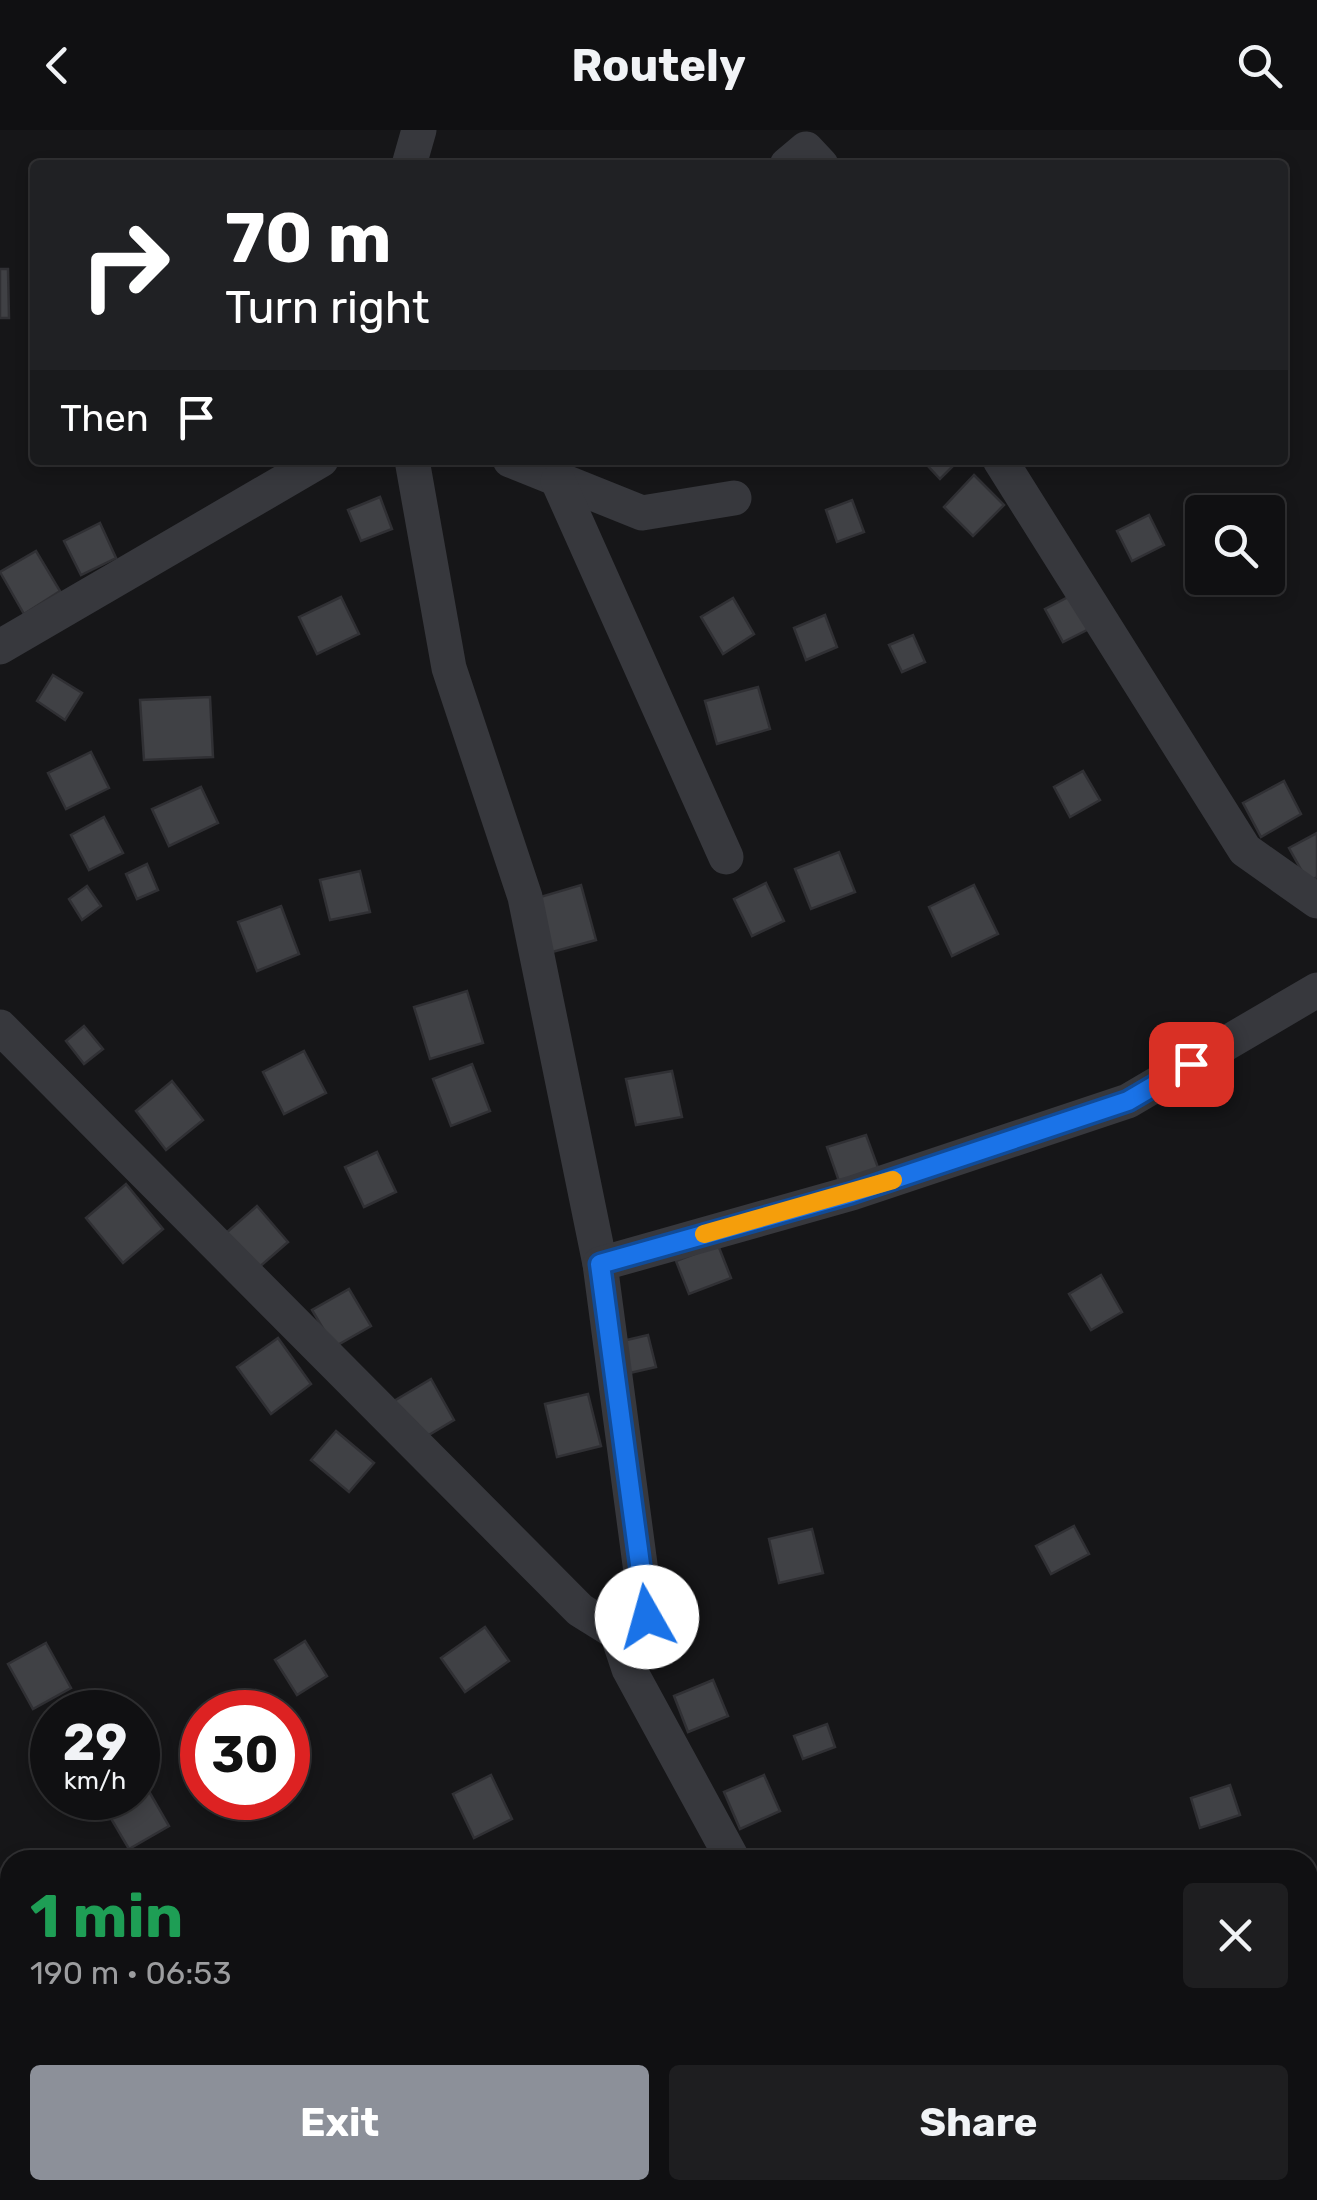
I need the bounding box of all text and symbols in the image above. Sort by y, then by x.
icon: back [30,38,85,93]
icon: search [1232,38,1287,93]
text: Routely [571,39,746,92]
text: 70 m [225,197,392,280]
icon: right [60,200,190,330]
text: Turn right [225,281,429,334]
icon: arrive [169,390,224,445]
text: Then [60,395,149,441]
map controls [1185,495,1285,595]
button: search [1185,495,1285,595]
pin [1149,1022,1234,1107]
icon: arrive [1164,1037,1219,1092]
position arrow [595,1565,699,1669]
speed limit sign: 30 [180,1690,310,1820]
text: 29 [63,1713,127,1773]
text: km/h [64,1766,126,1795]
text: 1 min [30,1881,183,1952]
button: close [1183,1883,1288,1988]
text: 190 m · 06:53 [30,1954,232,1992]
button: Exit [30,2065,649,2180]
button: Share [669,2065,1288,2180]

